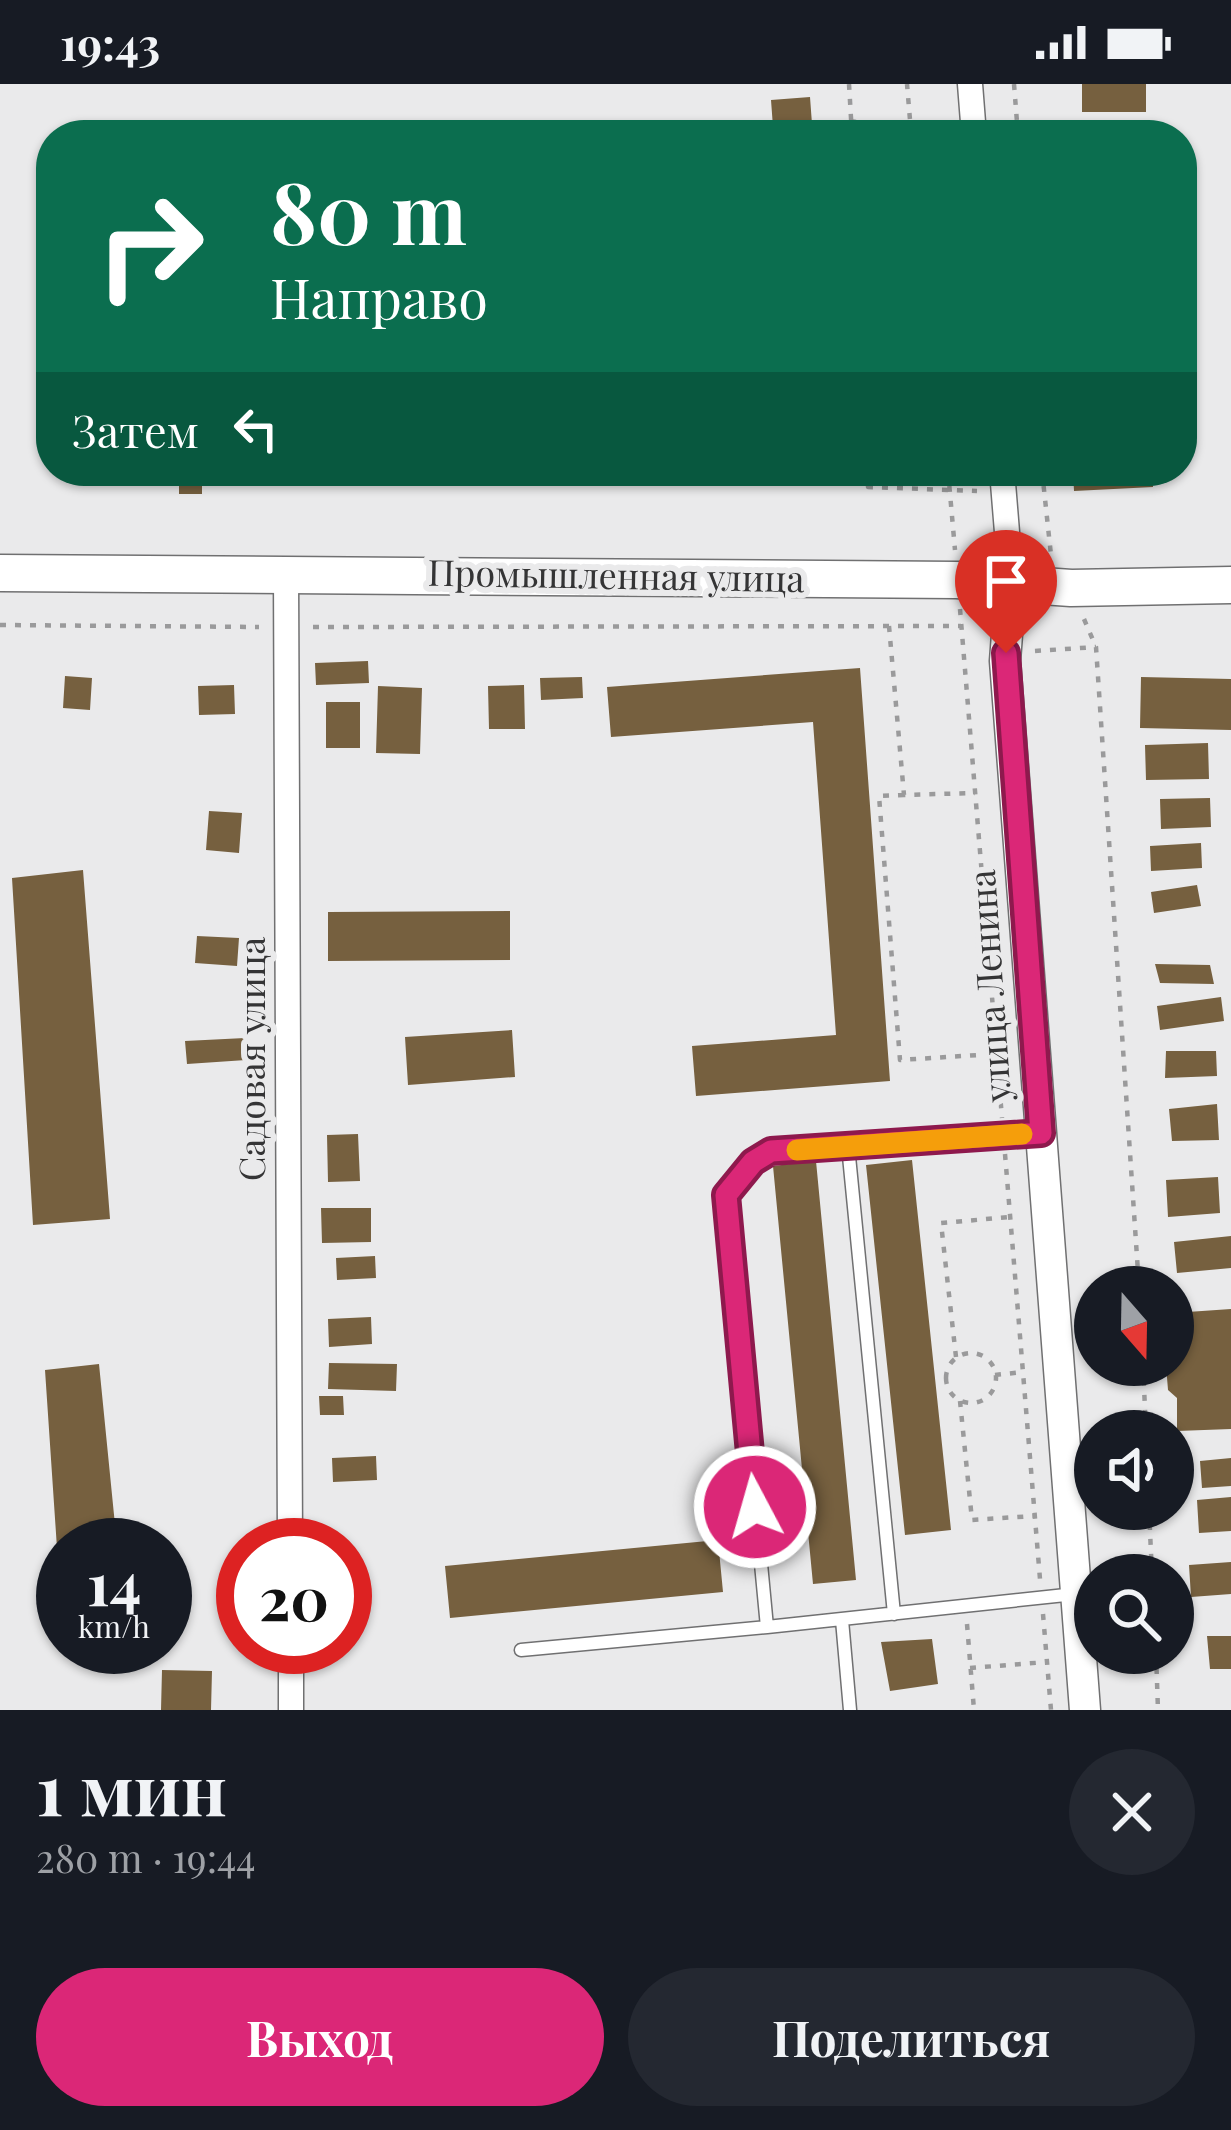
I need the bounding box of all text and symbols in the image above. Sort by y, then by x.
text: 19:43 [60,12,160,72]
text: 80 m [270,154,467,266]
icon: right [72,168,228,324]
text: Направо [270,261,488,333]
icon: left [223,396,289,462]
text: Затем [72,399,199,459]
pin [955,530,1057,653]
street label: Промышленная улица [427,547,805,601]
icon: arrive [973,548,1039,614]
street label: улица Ленина [956,868,1020,1105]
street label: Садовая улица [226,937,274,1181]
north arrow [1074,1266,1194,1386]
map controls [1074,1266,1194,1674]
button: sound [1074,1410,1194,1530]
position arrow [692,1444,818,1570]
speed limit sign: 20 [216,1518,372,1674]
text: 14 [87,1541,141,1621]
button: search [1074,1554,1194,1674]
text: km/h [78,1606,150,1646]
text: 1 мин [36,1738,227,1834]
button: close [1069,1749,1195,1875]
text: 280 m · 19:44 [36,1831,256,1883]
button: Выход [36,1968,604,2106]
button: Поделиться [628,1968,1195,2106]

